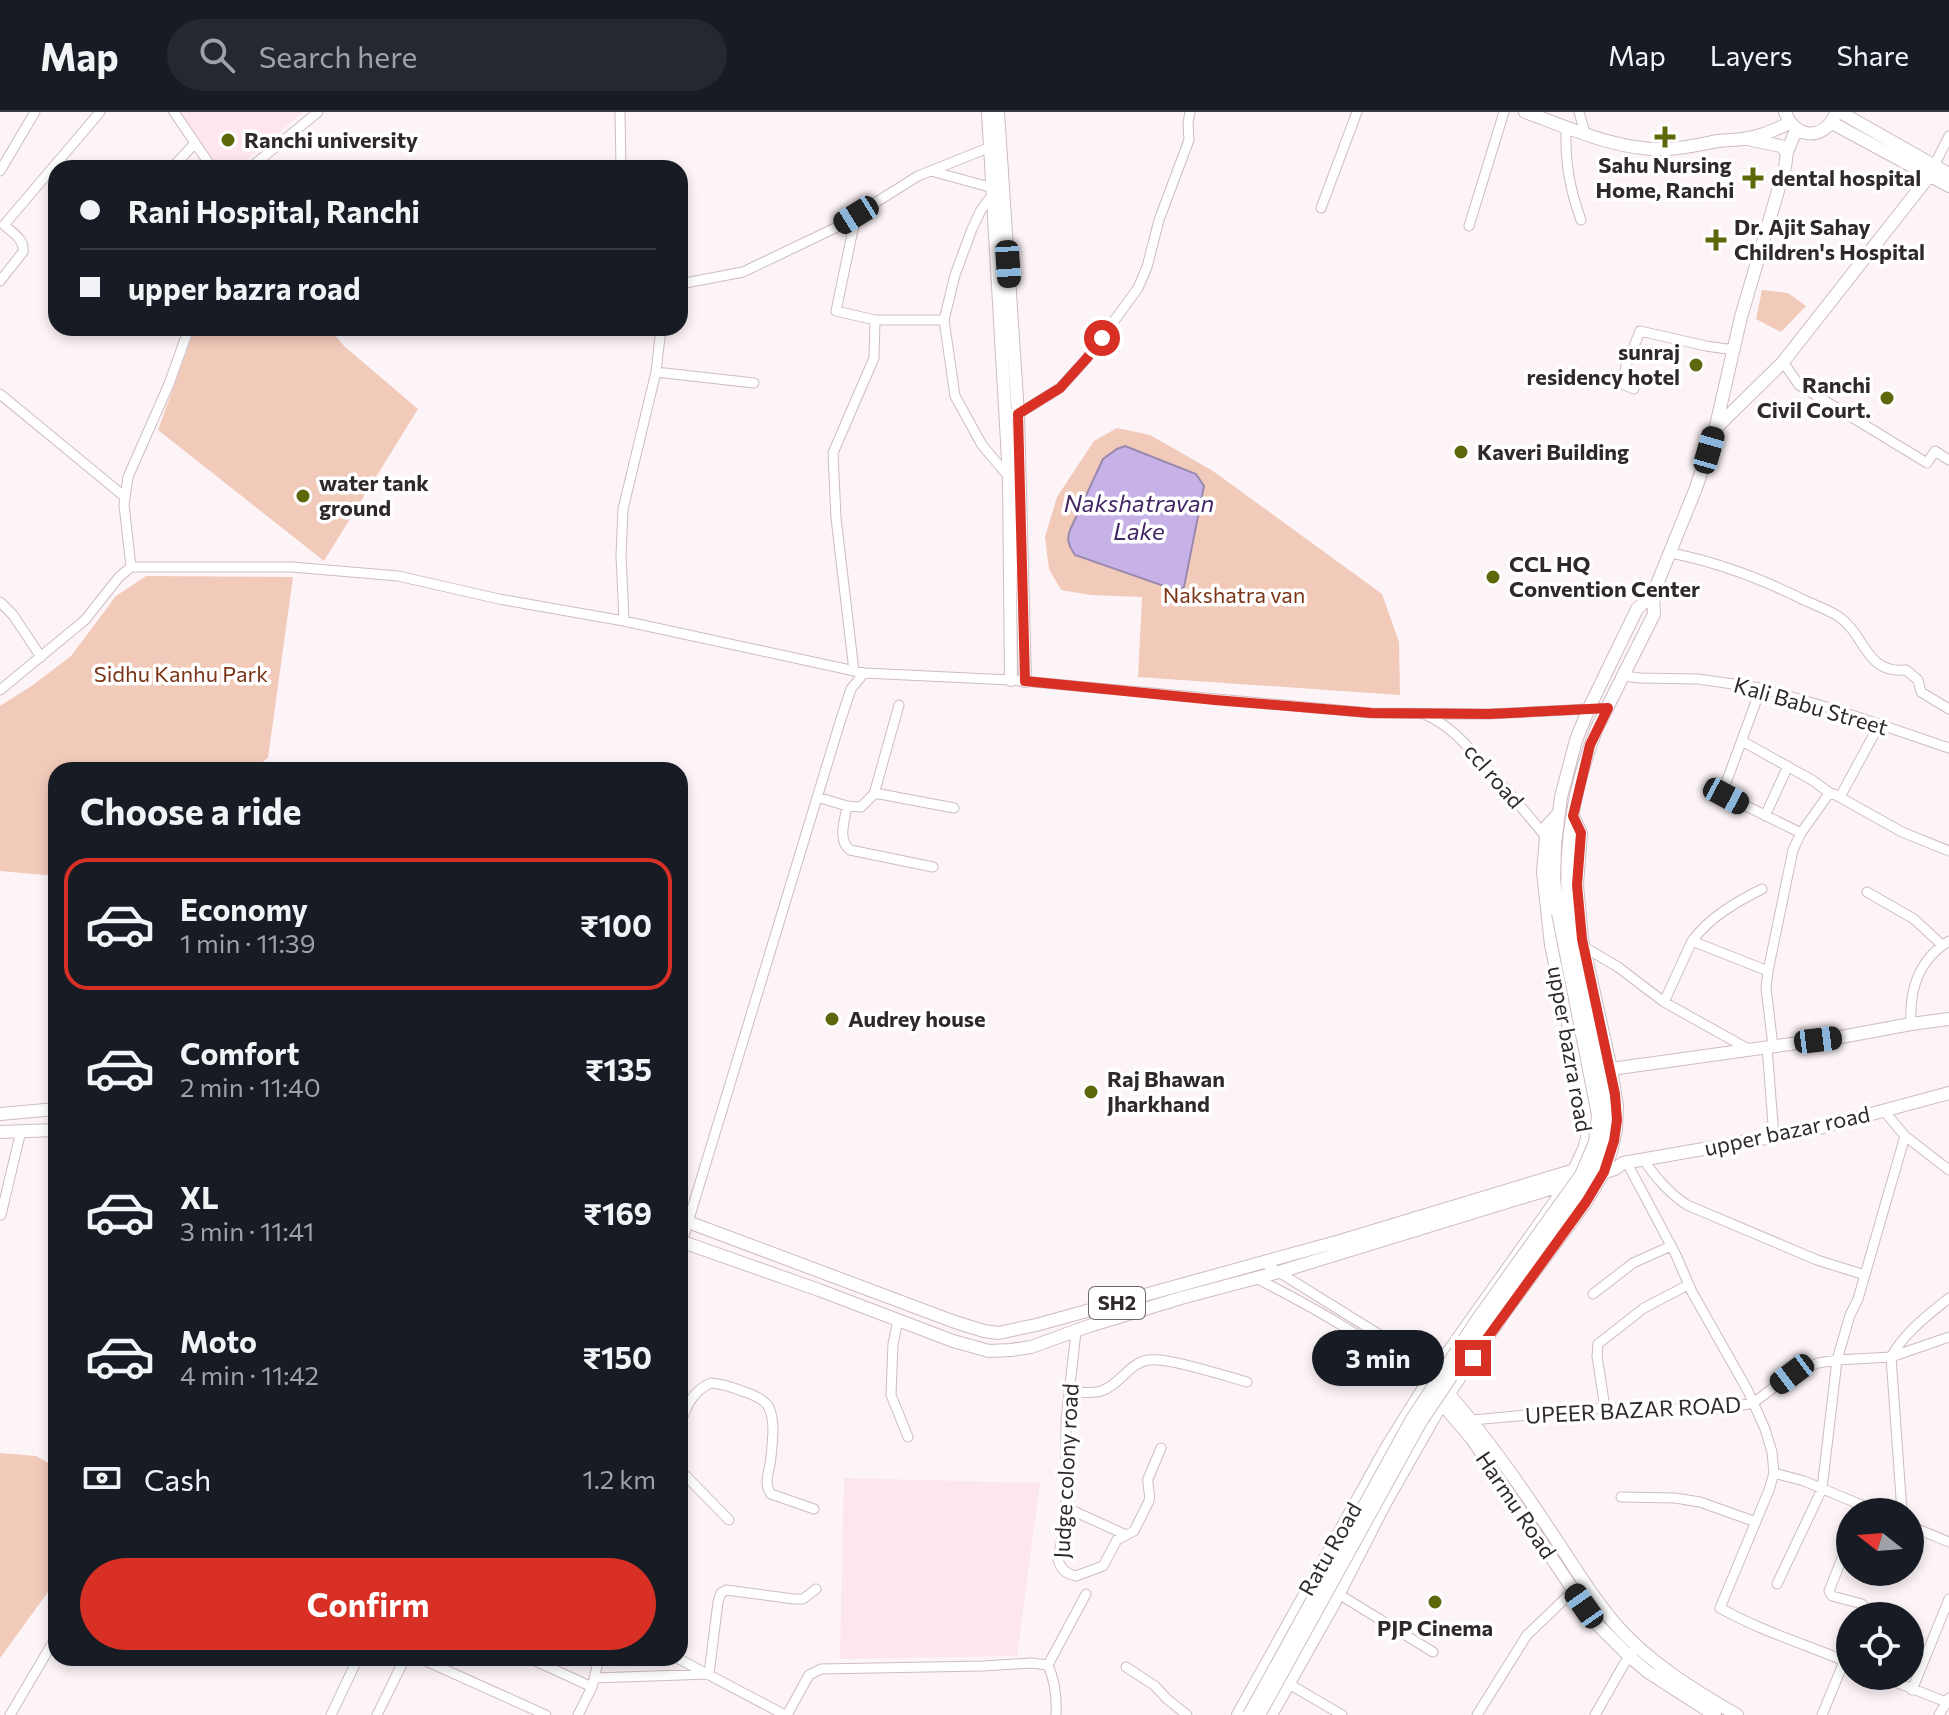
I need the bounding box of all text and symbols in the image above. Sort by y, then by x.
search box [167,19,727,91]
text: Map [40,32,119,79]
icon: search [195,33,239,77]
text: Search here [259,37,417,74]
text: Map [1608,38,1666,72]
text: Layers [1710,38,1792,72]
text: Share [1836,38,1909,72]
place label: Ranchi university [244,126,418,153]
marker: Sahu Nursing Home, Ranchi [1654,126,1676,148]
marker: Ranchi university [219,131,237,149]
place label: Sahu Nursing Home, Ranchi [1596,151,1734,203]
place label: dental hospital [1771,164,1921,191]
marker: dental hospital [1742,167,1764,189]
text: Rani Hospital, Ranchi [128,192,420,229]
car [829,192,883,238]
place label: Dr. Ajit Sahay Children's Hospital [1734,213,1925,265]
marker: Dr. Ajit Sahay Children's Hospital [1705,229,1727,251]
car [994,239,1022,289]
text: upper bazra road [128,269,360,306]
route start [1084,320,1120,356]
place label: sunraj residency hotel [1527,338,1680,390]
marker: sunraj residency hotel [1687,356,1705,374]
place label: Ranchi Civil Court. [1757,371,1871,423]
marker: Ranchi Civil Court. [1878,389,1896,407]
car [1691,424,1727,476]
place label: Kaveri Building [1477,438,1629,465]
marker: Kaveri Building [1452,443,1470,461]
place label: water tank ground [319,469,429,521]
marker: water tank ground [294,487,312,505]
water label: Nakshatravan Lake [1064,488,1214,545]
place label: CCL HQ Convention Center [1509,550,1700,602]
marker: CCL HQ Convention Center [1484,568,1502,586]
park label: Nakshatra van [1163,581,1305,608]
park label: Sidhu Kanhu Park [94,660,268,687]
street label: Kali Babu Street [1731,671,1891,740]
street label: ccl road [1459,738,1530,814]
car [1699,774,1753,818]
text: Choose a ride [80,788,301,832]
icon: car [84,888,156,960]
text: Economy [180,890,308,927]
text: ₹100 [580,906,652,943]
text: 1 min · 11:39 [180,927,315,958]
street label: upper bazra road [1543,964,1598,1134]
place label: Audrey house [848,1005,986,1032]
marker: Audrey house [823,1010,841,1028]
car [1793,1025,1843,1055]
icon: car [84,1032,156,1104]
text: Comfort [180,1034,299,1071]
text: ₹135 [585,1050,652,1087]
place label: Raj Bhawan Jharkhand [1107,1065,1225,1117]
text: 2 min · 11:40 [180,1071,321,1102]
marker: Raj Bhawan Jharkhand [1082,1083,1100,1101]
street label: upper bazar road [1702,1100,1872,1161]
icon: car [84,1176,156,1248]
text: XL [180,1178,219,1215]
text: ₹169 [583,1194,652,1231]
text: 3 min · 11:41 [180,1215,314,1246]
road number: SH2 [1089,1287,1145,1319]
icon: car [84,1320,156,1392]
text: Moto [180,1322,257,1359]
callout: 3 min [1313,1330,1445,1386]
text: ₹150 [582,1338,652,1375]
route end [1455,1340,1491,1376]
text: 3 min [1345,1342,1411,1373]
car [1766,1350,1818,1398]
text: 4 min · 11:42 [180,1359,319,1390]
street label: Judge colony road [1047,1383,1084,1559]
street label: UPEER BAZAR ROAD [1524,1390,1742,1429]
street label: Harmu Road [1471,1446,1562,1564]
icon: cash [80,1456,124,1500]
text: Cash [144,1460,211,1497]
text: 1.2 km [583,1463,656,1494]
street label: Ratu Road [1292,1497,1367,1600]
north arrow [1836,1498,1924,1586]
map controls [1836,1498,1924,1690]
button: Confirm [80,1558,656,1650]
car [1560,1579,1608,1633]
marker: PJP Cinema [1426,1593,1444,1611]
button: locate [1836,1602,1924,1690]
place label: PJP Cinema [1377,1614,1493,1641]

